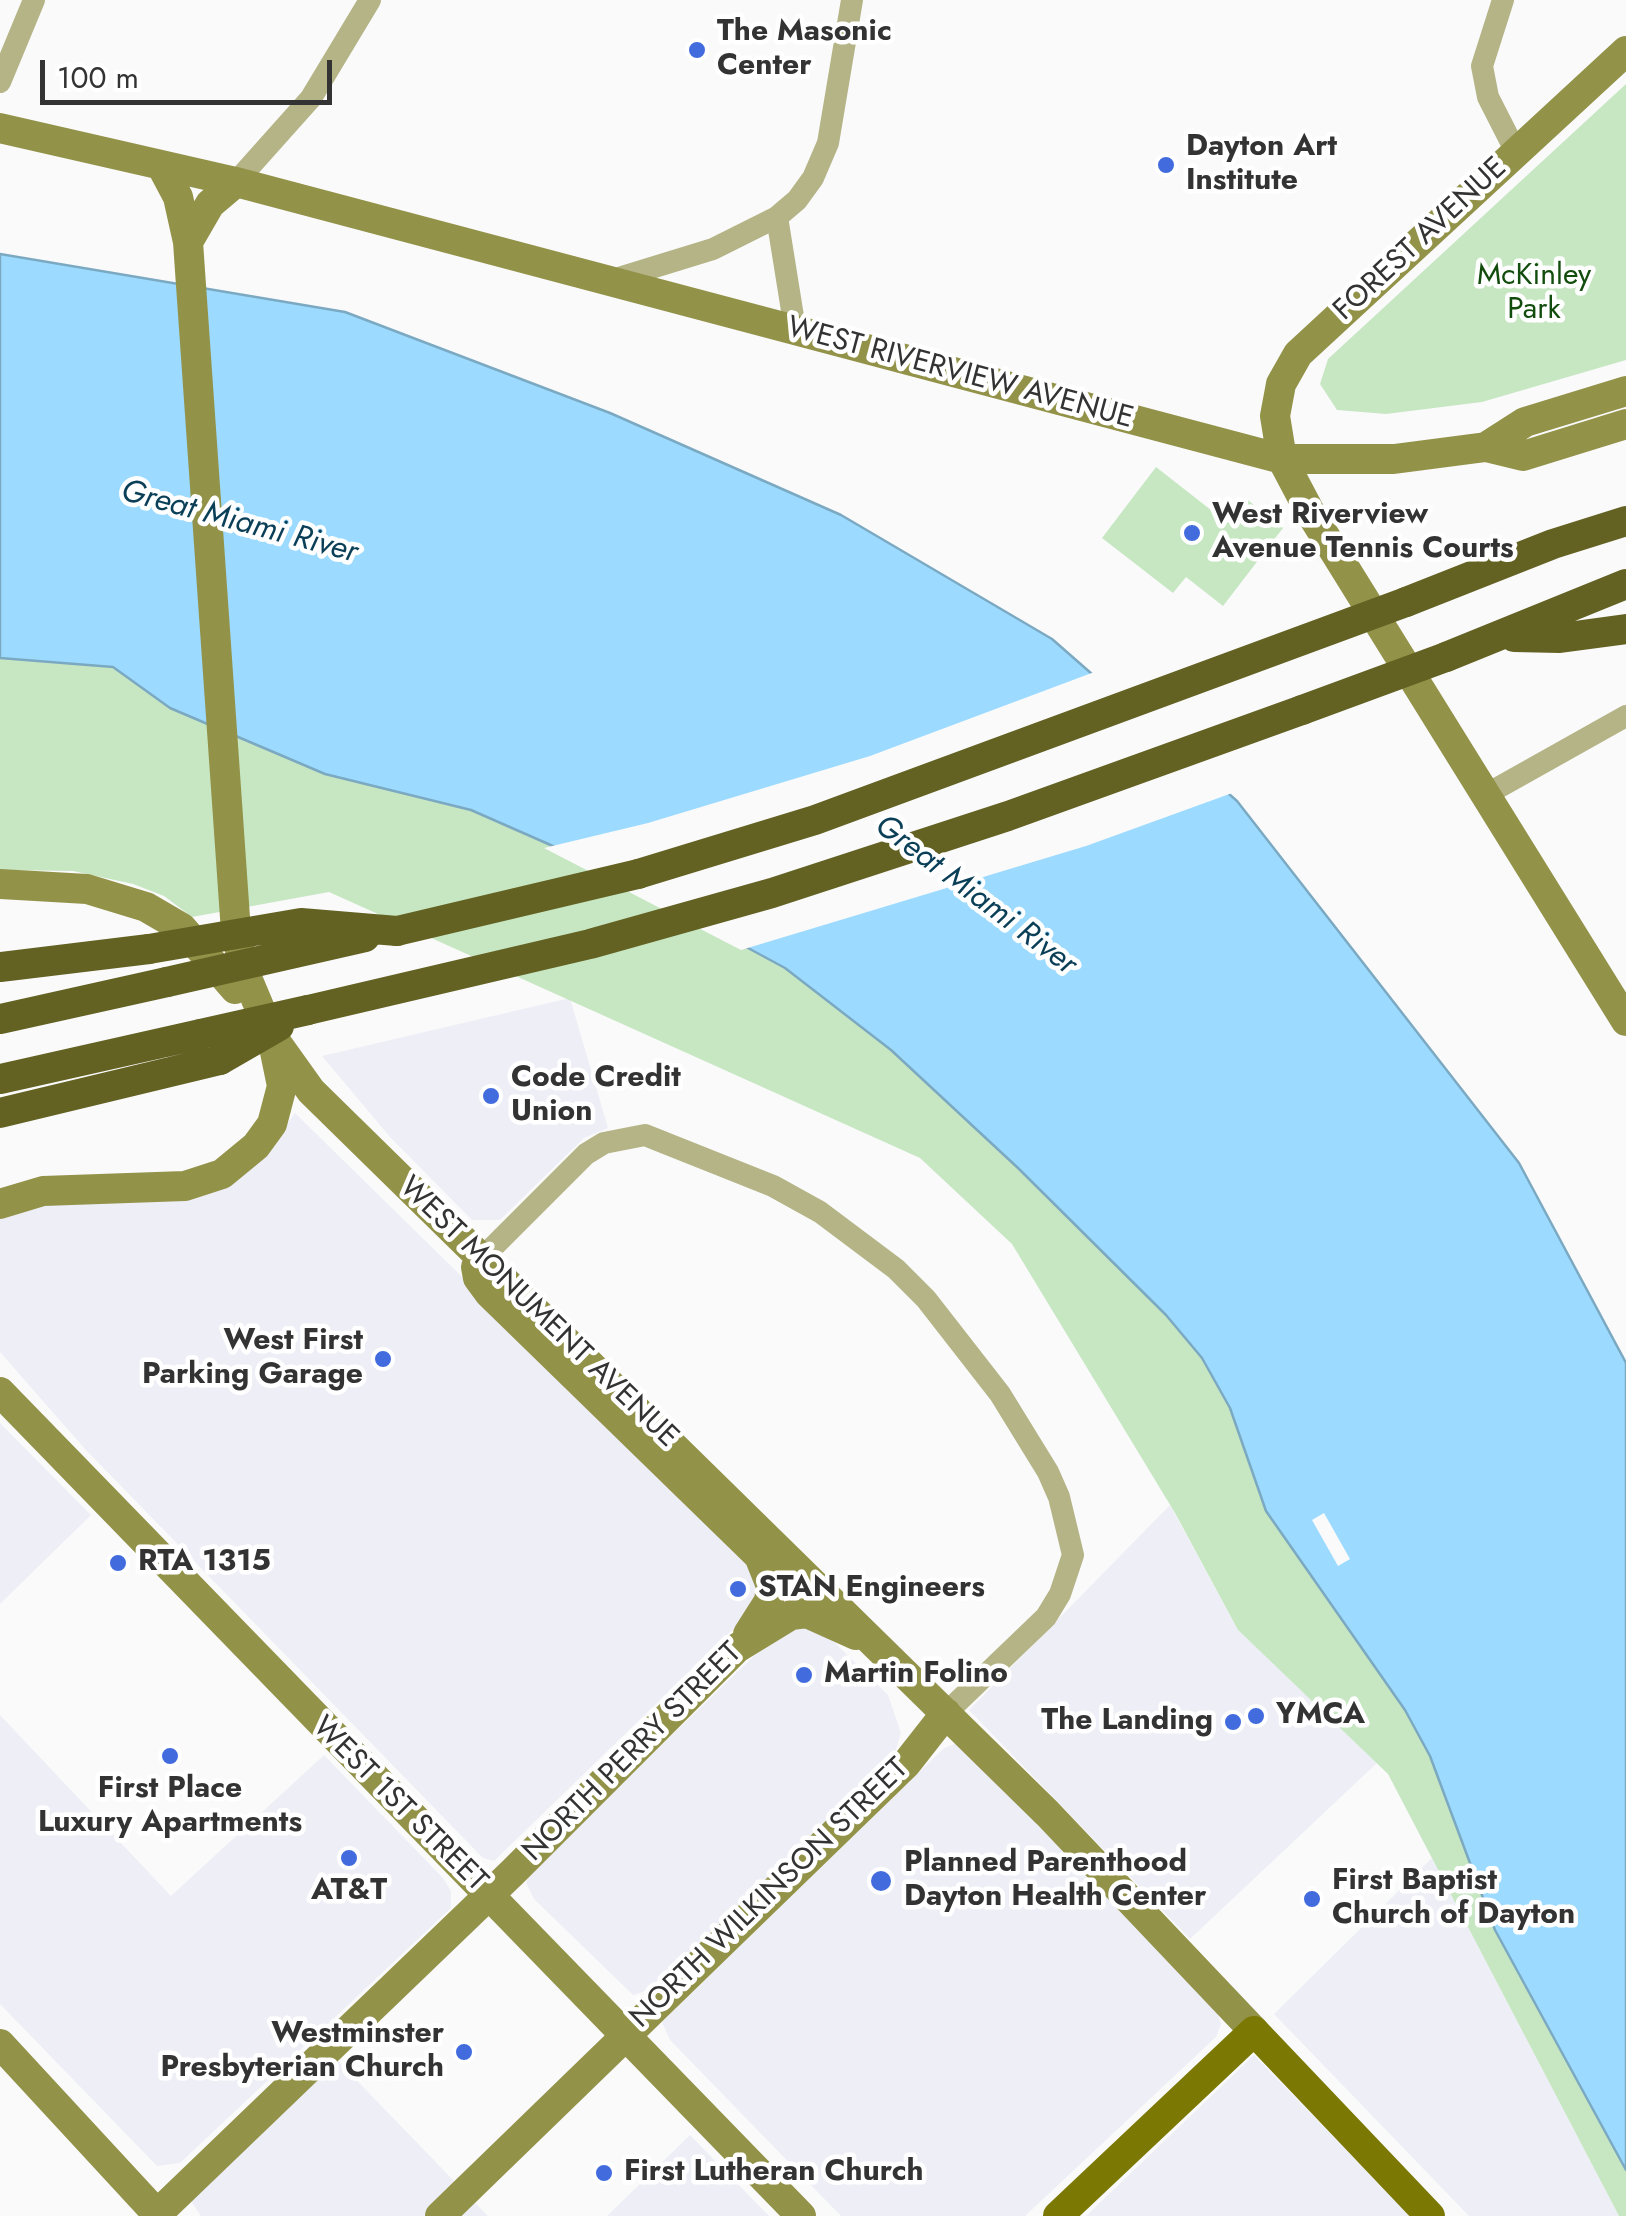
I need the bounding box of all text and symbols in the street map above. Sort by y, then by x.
place label: The Masonic Center [717,15,892,86]
marker: The Masonic Center [686,39,708,61]
scale bar [45,40,338,102]
text: 100 m [57,56,139,99]
place label: Dayton Art Institute [1186,130,1337,200]
street label: FOREST AVENUE [1327,151,1515,329]
marker: Dayton Art Institute [1155,154,1177,176]
park label: McKinley Park [1477,259,1591,330]
street label: WEST RIVERVIEW AVENUE [783,310,1137,438]
water label: Great Miami River [117,473,361,573]
place label: West Riverview Avenue Tennis Courts [1212,498,1514,568]
marker: West Riverview Avenue Tennis Courts [1181,522,1203,544]
water label: Great Miami River [866,808,1084,984]
place label: Code Credit Union [511,1061,681,1132]
marker: Code Credit Union [480,1085,502,1107]
street label: WEST MONUMENT AVENUE [391,1170,685,1456]
place label: West First Parking Garage [142,1324,363,1394]
marker: West First Parking Garage [372,1348,394,1370]
place label: RTA 1315 [138,1545,271,1581]
marker: RTA 1315 [107,1552,129,1574]
place label: STAN Engineers [758,1571,985,1607]
marker: STAN Engineers [727,1578,749,1600]
street label: NORTH PERRY STREET [516,1636,750,1870]
place label: Martin Folino [824,1657,1008,1693]
marker: Martin Folino [793,1664,815,1686]
place label: YMCA [1276,1698,1365,1734]
place label: The Landing [1041,1704,1213,1740]
marker: YMCA [1245,1705,1267,1727]
street label: WEST 1ST STREET [304,1710,494,1900]
marker: The Landing [1222,1711,1244,1733]
marker: First Place Luxury Apartments [159,1745,181,1767]
street label: NORTH WILKINSON STREET [623,1752,917,2036]
place label: First Place Luxury Apartments [38,1772,302,1842]
place label: Planned Parenthood Dayton Health Center [904,1846,1206,1916]
marker: AT&T [338,1847,360,1869]
place label: First Baptist Church of Dayton [1332,1864,1575,1934]
marker: Planned Parenthood Dayton Health Center [868,1868,894,1894]
place label: AT&T [311,1874,387,1910]
marker: First Baptist Church of Dayton [1301,1888,1323,1910]
place label: Westminster Presbyterian Church [161,2017,444,2088]
marker: Westminster Presbyterian Church [453,2041,475,2063]
place label: First Lutheran Church [624,2155,924,2191]
marker: First Lutheran Church [593,2162,615,2184]

